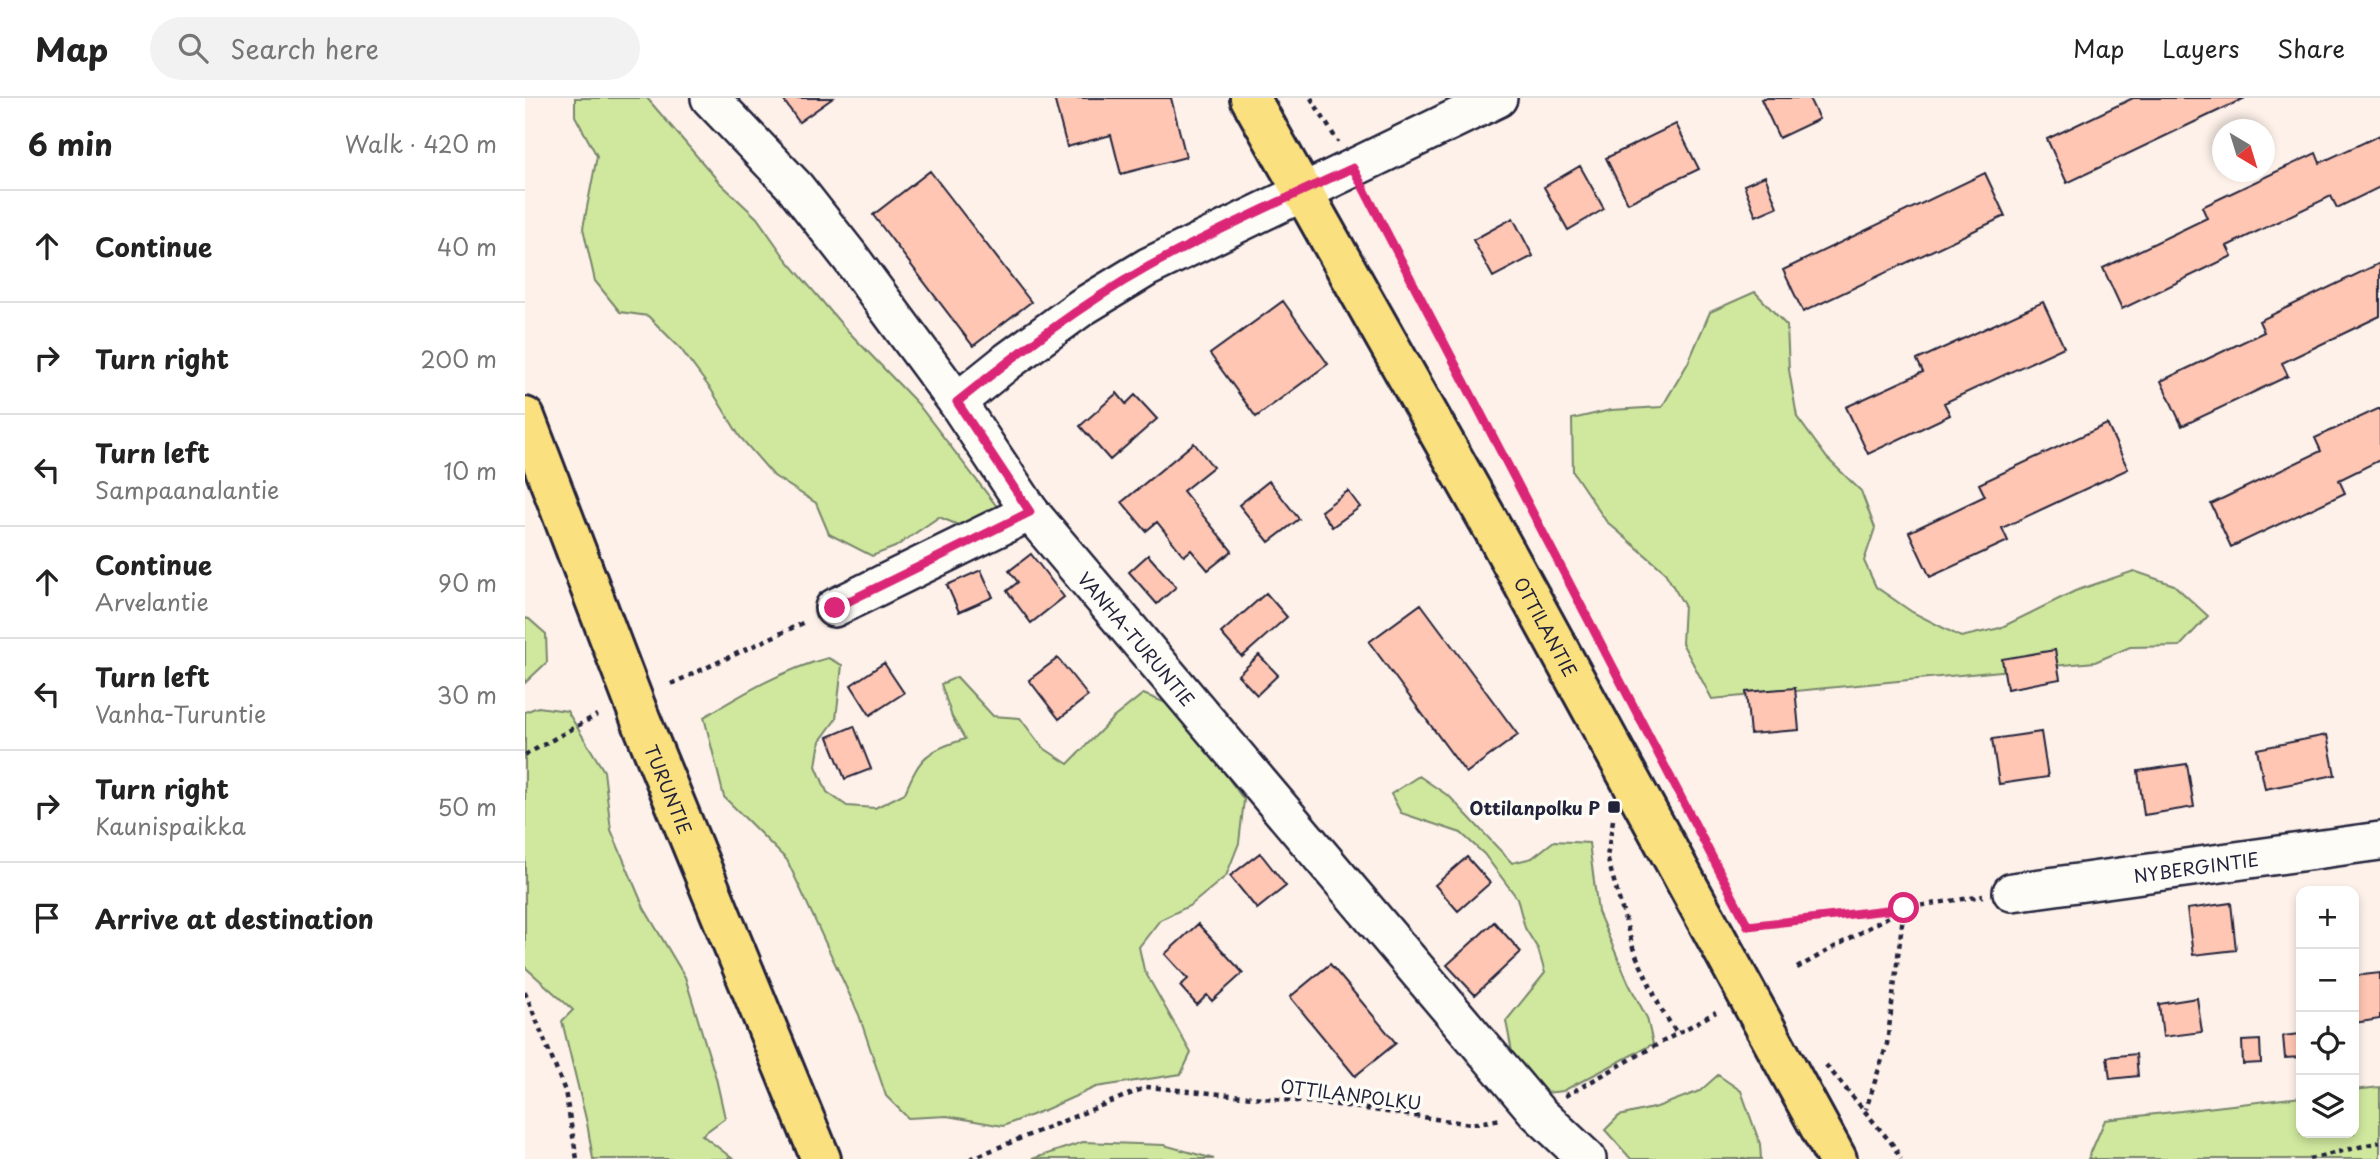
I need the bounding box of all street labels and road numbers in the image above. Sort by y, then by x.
street label: VANHA-TURUNTIE [1072,565,1202,712]
street label: OTTILANTIE [1508,572,1585,681]
street label: TURUNTIE [639,740,700,838]
street label: NYBERGINTIE [2132,844,2261,889]
street label: OTTILANPOLKU [1279,1072,1423,1116]

